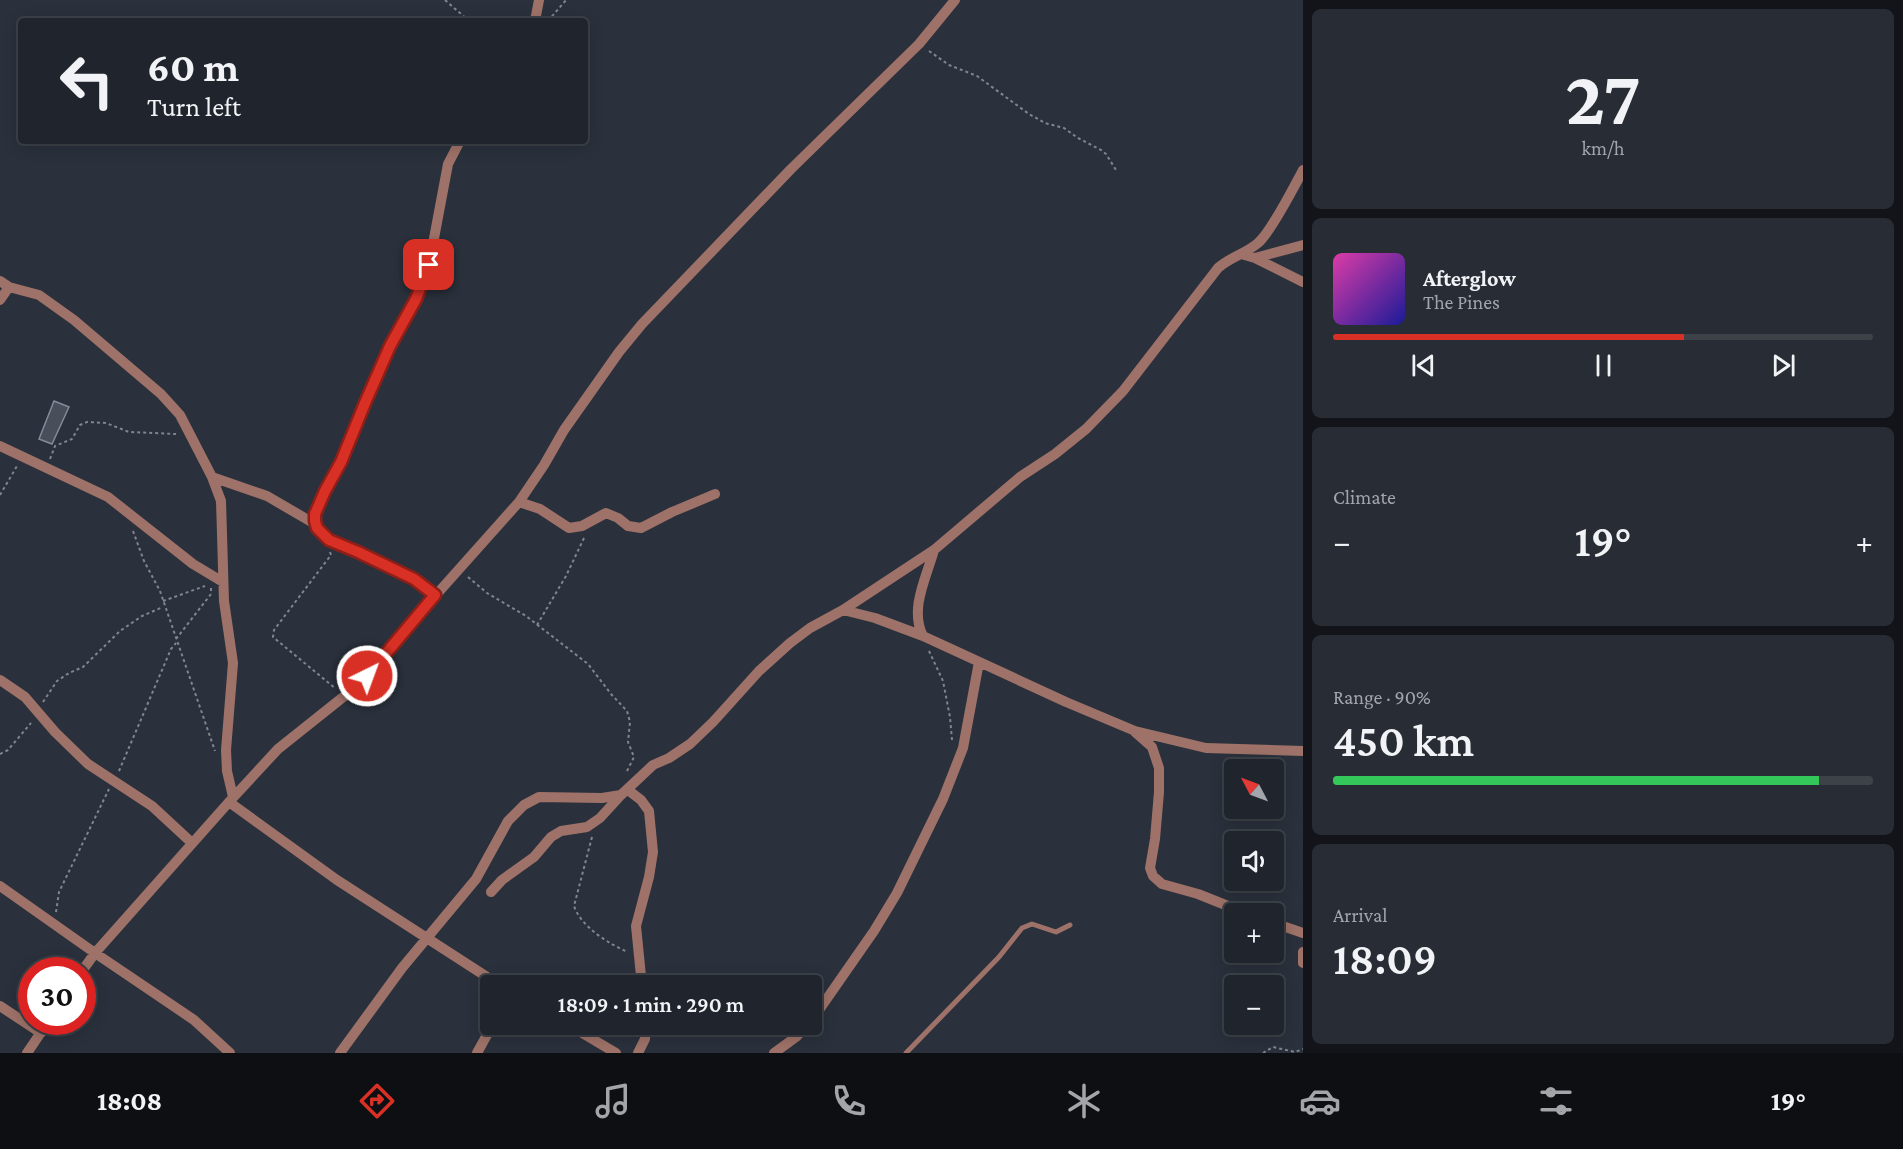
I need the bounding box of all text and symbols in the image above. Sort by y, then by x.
icon: left [48,42,126,120]
text: 60 m [147,43,239,90]
text: 27 [1565,54,1641,141]
text: Turn left [147,92,241,122]
text: km/h [1581,137,1625,159]
pin [403,239,454,290]
icon: arrive [412,248,445,281]
text: Afterglow [1423,266,1516,291]
text: The Pines [1423,291,1500,313]
icon: previous [1407,349,1440,382]
icon: pause [1587,349,1620,382]
icon: next [1767,349,1800,382]
text: Climate [1333,486,1396,508]
text: 19° [1575,516,1631,566]
text: − [1333,523,1350,560]
text: + [1856,523,1873,560]
position arrow [335,644,399,708]
text: Range · 90% [1333,686,1431,708]
text: 450 km [1333,716,1474,766]
north arrow [1224,759,1284,819]
map controls [1224,759,1284,1035]
button: sound [1224,831,1284,891]
button: + [1224,903,1284,963]
text: Arrival [1333,904,1387,926]
text: 18:09 [1333,934,1437,984]
speed limit sign: 30 [18,957,96,1035]
button: − [1224,975,1284,1035]
text: 18:09 · 1 min · 290 m [558,992,744,1017]
icon: directions [356,1080,398,1122]
icon: music [592,1080,634,1122]
icon: phone [828,1080,870,1122]
icon: climate [1063,1080,1105,1122]
icon: car [1299,1080,1341,1122]
icon: filters [1535,1080,1577,1122]
text: 18:08 [97,1086,162,1116]
text: 19° [1771,1086,1806,1116]

